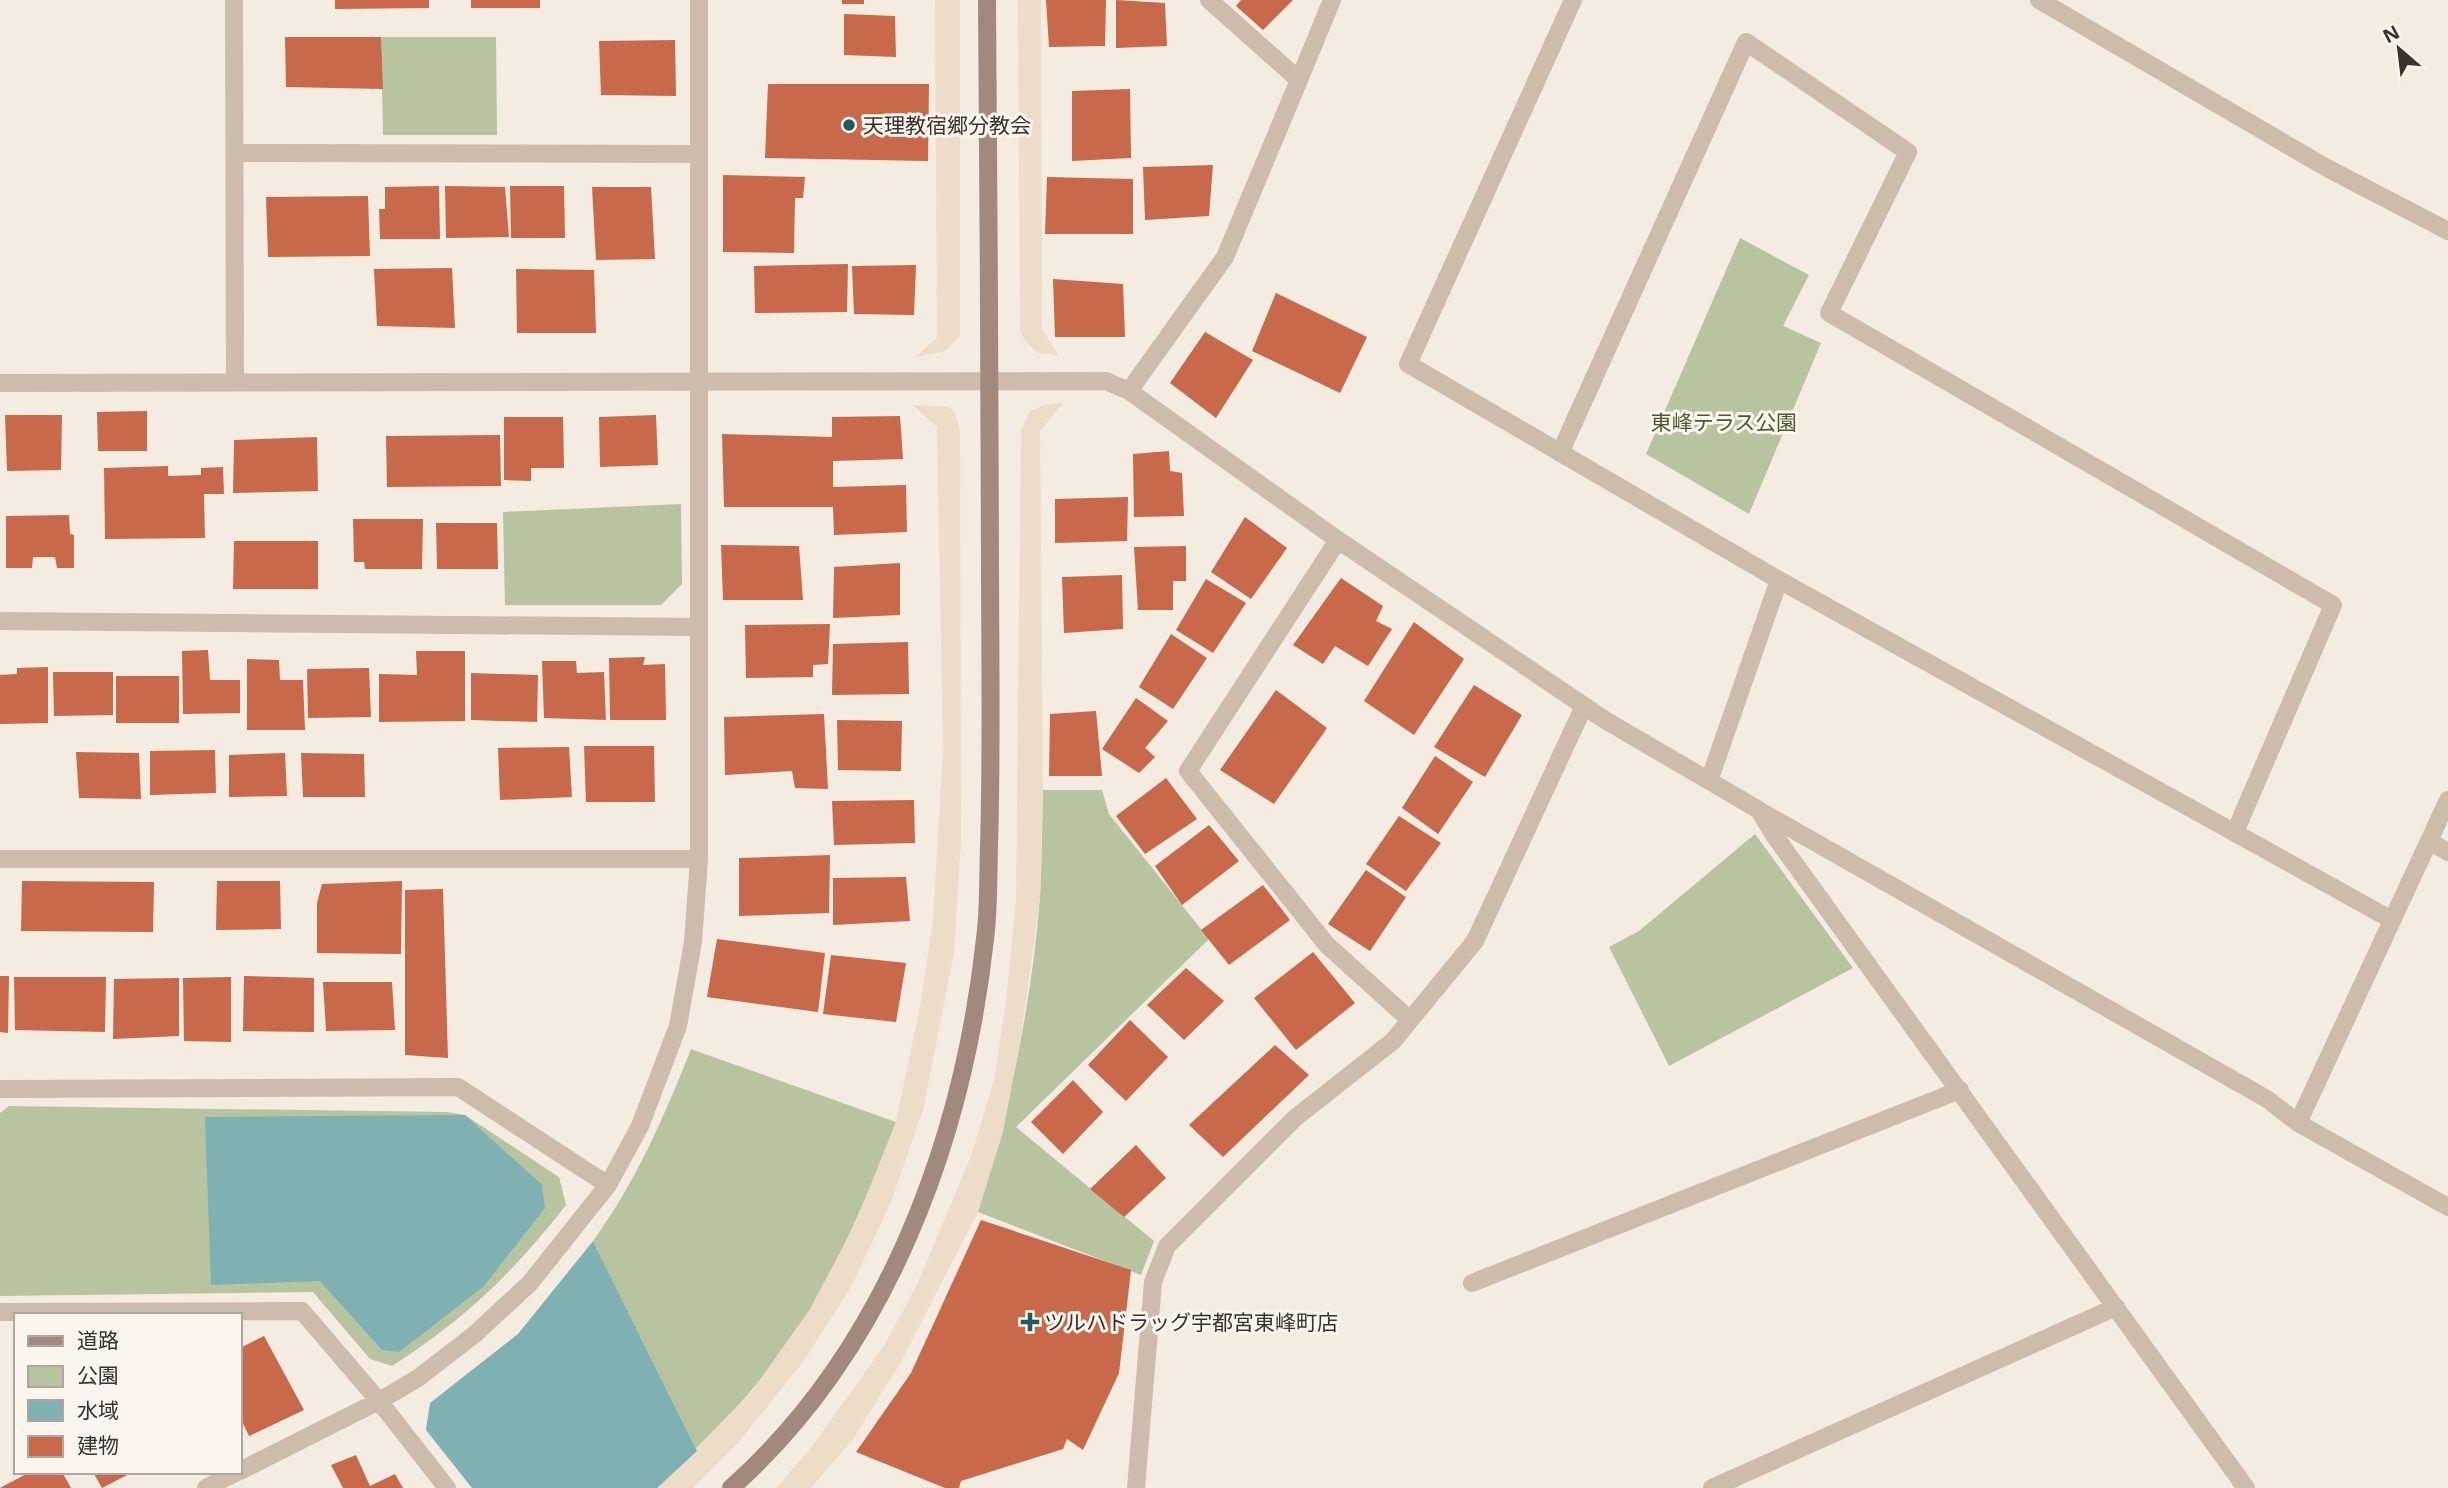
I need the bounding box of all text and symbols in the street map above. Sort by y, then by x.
north arrow [2364,14,2434,84]
text: N [2378,19,2404,49]
place label: 天理教宿郷分教会 [863,111,1031,139]
marker: 天理教宿郷分教会 [841,117,857,133]
park label: 東峰テラス公園 [1651,408,1797,436]
place label: ツルハドラッグ宇都宮東峰町店 [1044,1308,1338,1336]
legend [14,1313,242,1474]
marker: ツルハドラッグ宇都宮東峰町店 [1022,1314,1038,1330]
text: 道路 [77,1326,119,1354]
text: 公園 [77,1361,119,1389]
text: 水域 [77,1396,119,1424]
text: 建物 [77,1431,119,1459]

